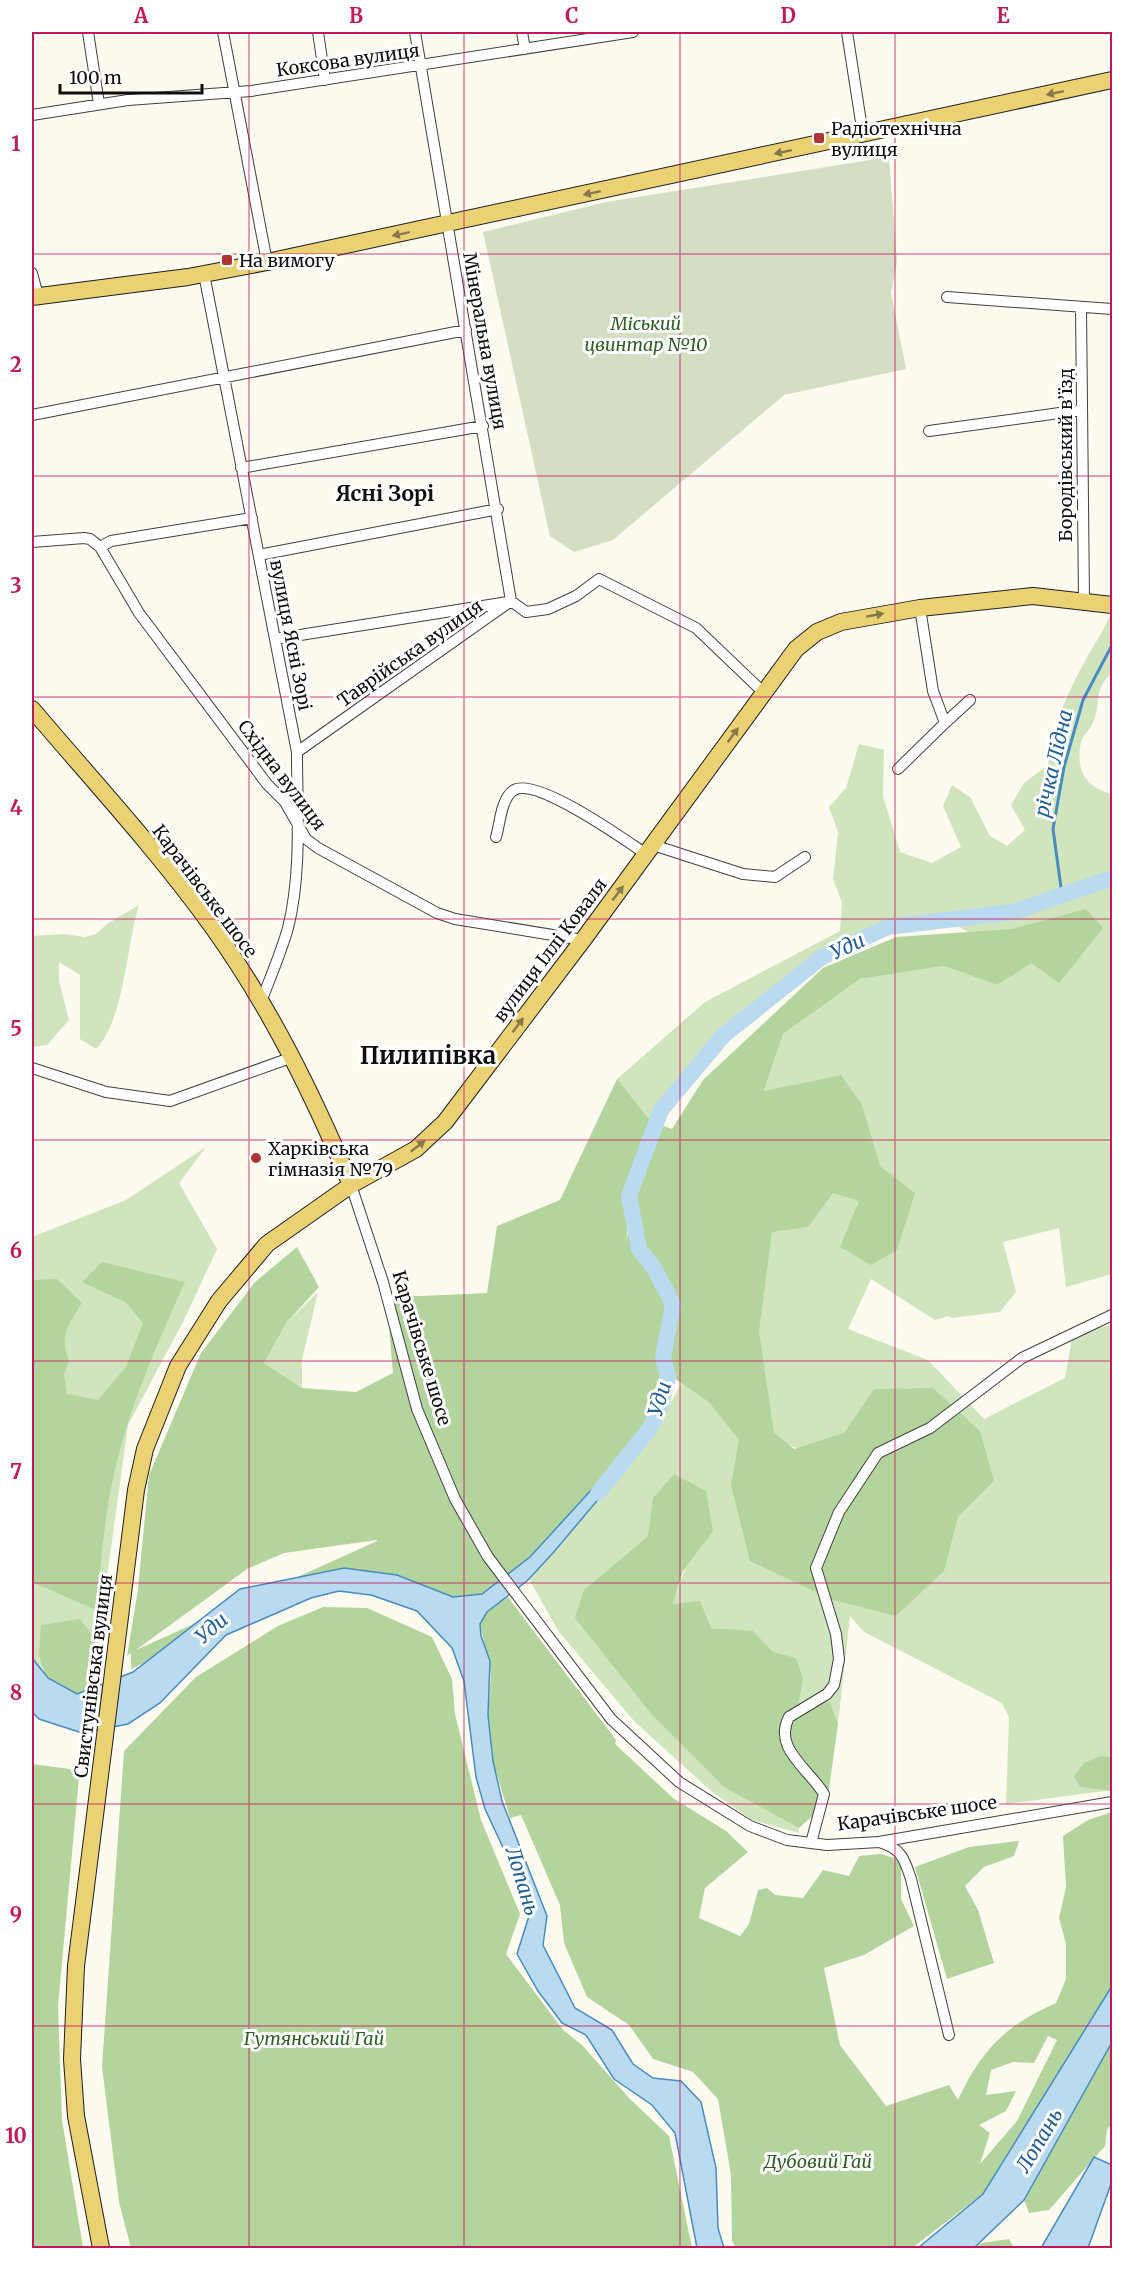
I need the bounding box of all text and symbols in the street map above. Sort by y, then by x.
text: A [133,3,149,28]
text: B [349,3,363,28]
text: C [565,3,579,28]
text: D [780,3,796,28]
text: E [996,3,1010,28]
street label: Коксова вулиця [275,39,421,81]
scale bar [60,57,202,95]
text: 100 m [69,66,122,89]
one-way arrow [1046,89,1065,98]
place label: Радіотехнічна вулиця [831,117,962,161]
text: 1 [11,131,21,156]
marker: Радіотехнічна вулиця [812,131,826,145]
one-way arrow [773,148,792,157]
one-way arrow [582,189,601,198]
one-way arrow [392,230,411,239]
place label: На вимогу [239,249,335,272]
street label: Мінеральна вулиця [458,250,512,432]
marker: На вимогу [220,253,234,267]
park label: Міський цвинтар №10 [585,312,707,356]
text: 2 [10,352,22,377]
street label: Бородівський в’їзд [1054,368,1077,542]
district label: Ясні Зорі [336,480,434,507]
street label: вулиця Ясні Зорі [265,558,317,712]
text: 3 [10,573,22,598]
street label: Таврійська вулиця [333,594,487,712]
one-way arrow [866,610,885,619]
water label: річка Лідна [1029,707,1077,819]
street label: Східна вулиця [233,715,331,835]
one-way arrow [727,728,739,744]
text: 4 [10,795,23,820]
street label: Карачівське шосе [147,820,263,962]
street label: вулиця Іллі Коваля [488,873,612,1027]
one-way arrow [611,885,623,900]
water label: Уди [826,927,868,965]
text: 5 [10,1016,22,1041]
one-way arrow [512,1018,524,1034]
district label: Пилипівка [360,1040,496,1071]
place label: Харківська гімназія №79 [268,1137,393,1181]
one-way arrow [410,1139,426,1152]
marker: Харківська гімназія №79 [249,1151,263,1165]
text: 6 [10,1238,22,1263]
street label: Карачівське шосе [388,1268,456,1428]
water label: Уди [642,1378,676,1420]
text: 7 [10,1459,22,1484]
street label: Свистунівська вулиця [69,1573,117,1779]
water label: Уди [189,1607,233,1649]
text: 8 [10,1680,22,1705]
street label: Карачівське шосе [836,1790,998,1836]
water label: Лопань [500,1843,545,1918]
text: 9 [10,1902,22,1927]
park label: Гутянський Гай [244,2027,384,2050]
water label: Лопань [1010,2103,1068,2177]
text: 10 [5,2123,27,2148]
park label: Дубовий Гай [762,2150,872,2173]

